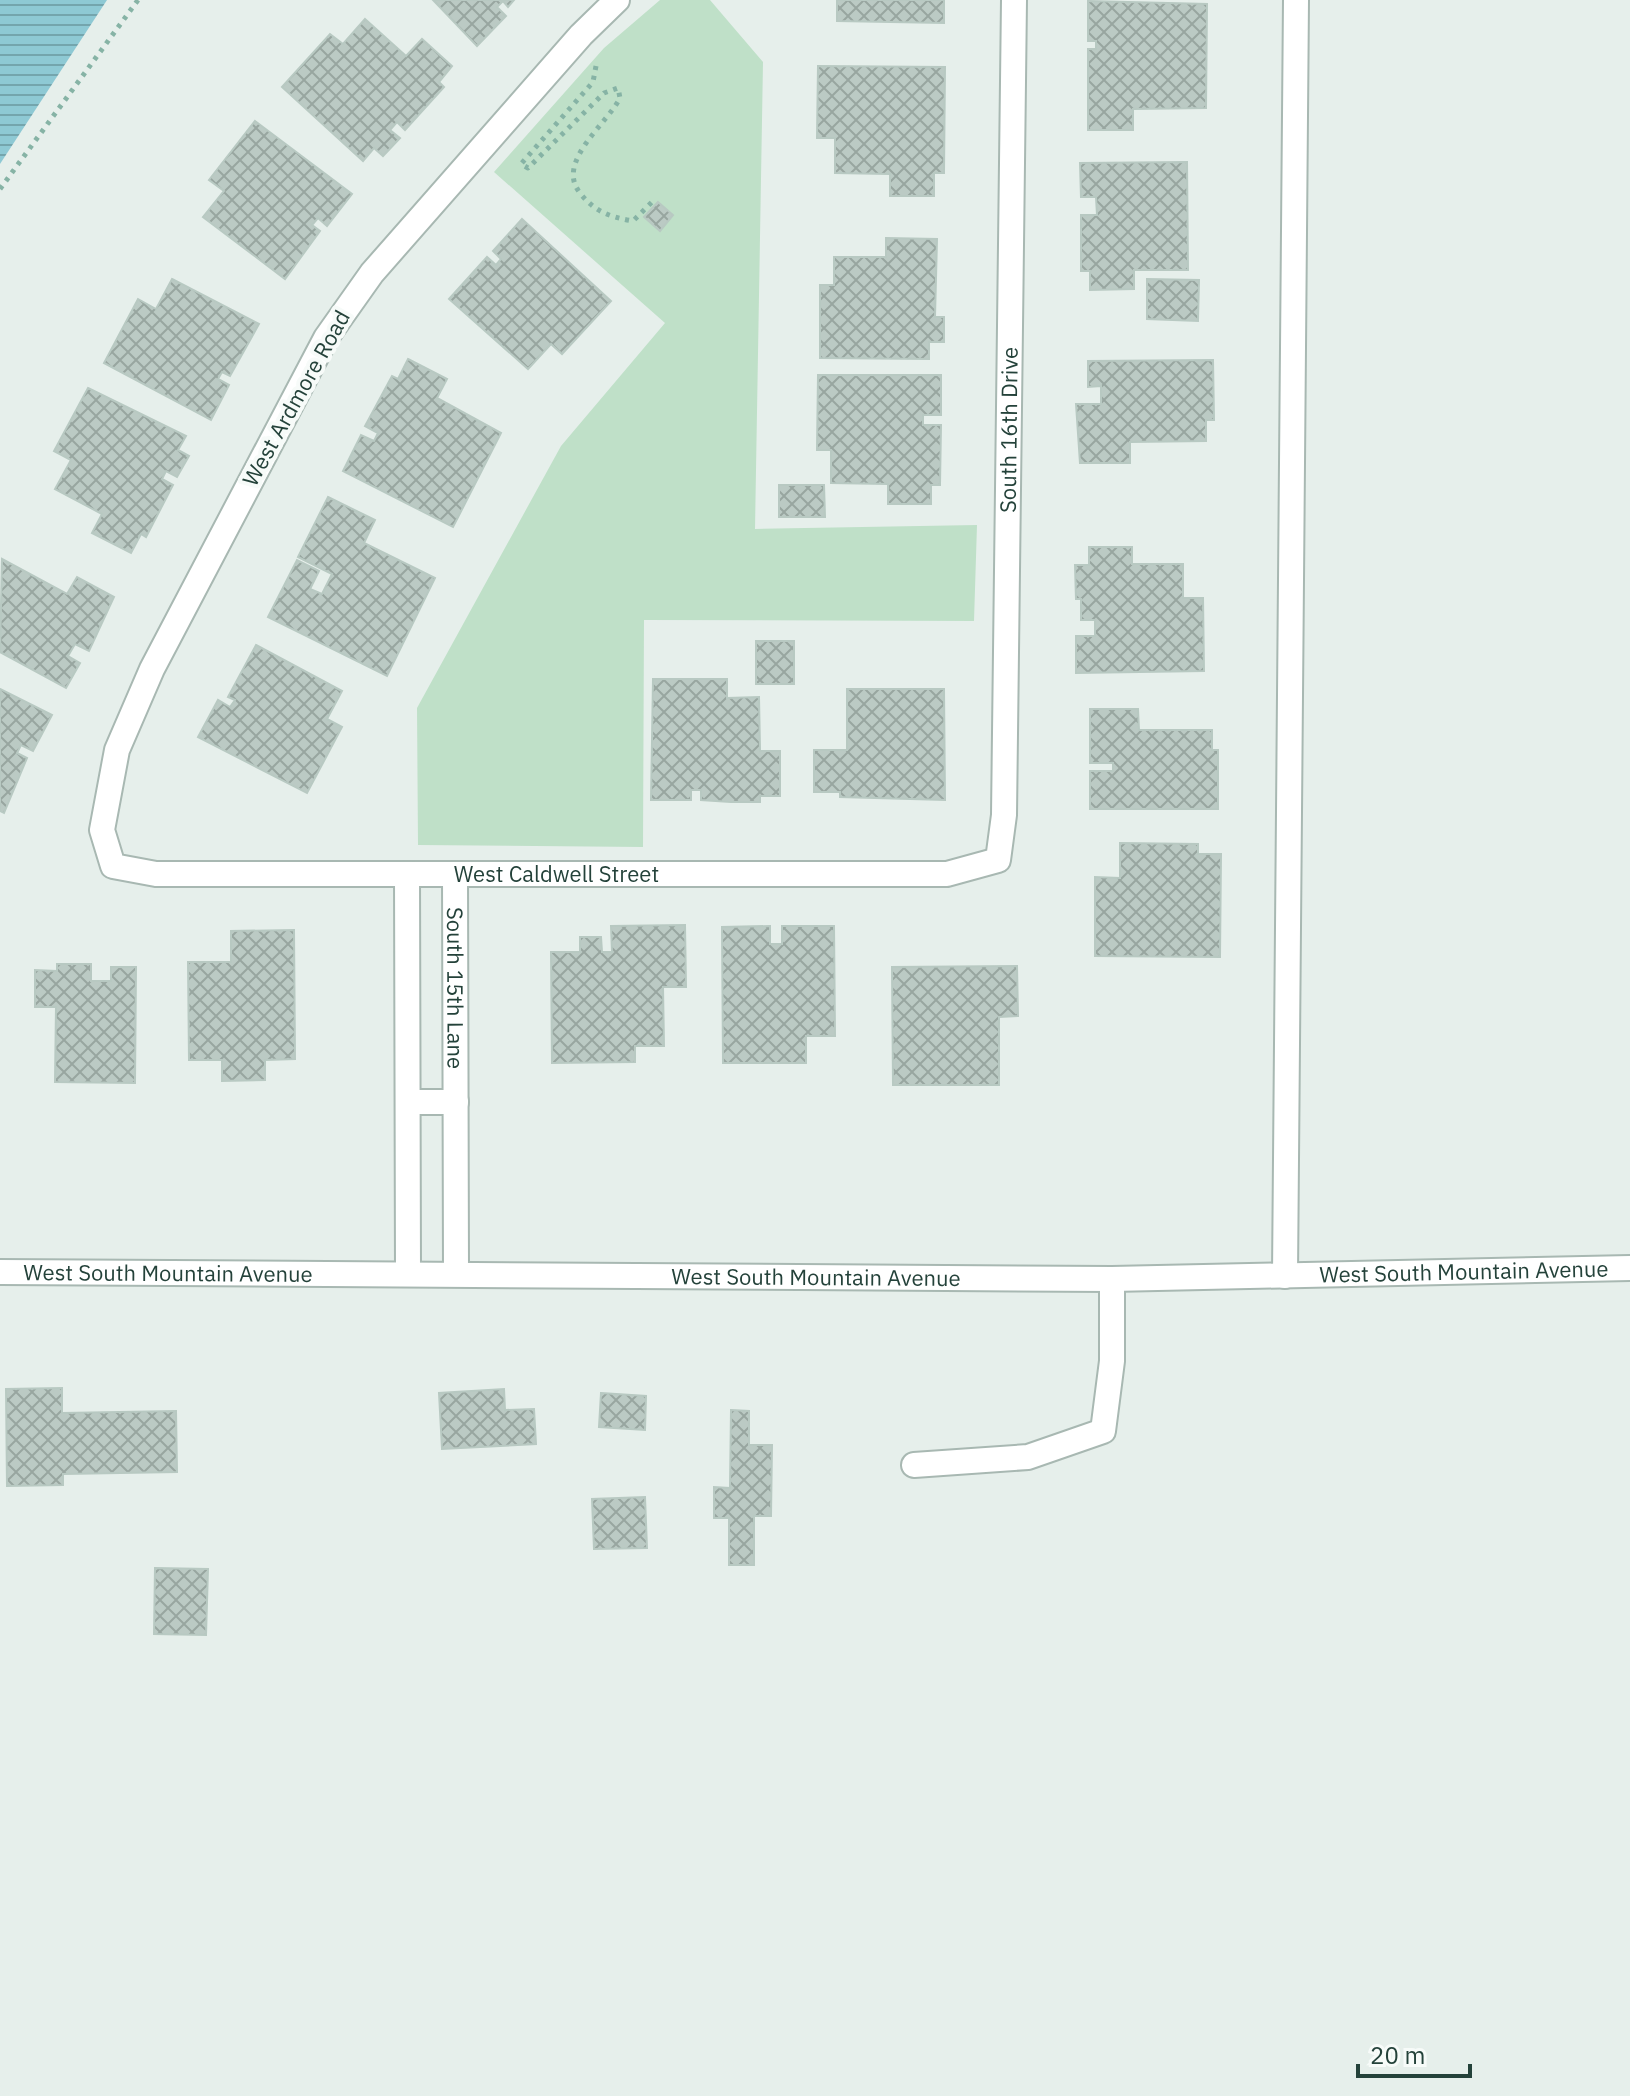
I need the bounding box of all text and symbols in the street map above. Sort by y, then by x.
street label: West Ardmore Road [235,305,356,491]
street label: South 16th Drive [993,347,1024,513]
street label: West Caldwell Street [454,859,659,888]
street label: South 15th Lane [441,907,470,1069]
street label: West South Mountain Avenue [1319,1253,1609,1289]
street label: West South Mountain Avenue [23,1257,313,1288]
street label: West South Mountain Avenue [671,1261,961,1292]
scale bar [1358,2028,1470,2078]
text: 20 m [1370,2039,1425,2071]

